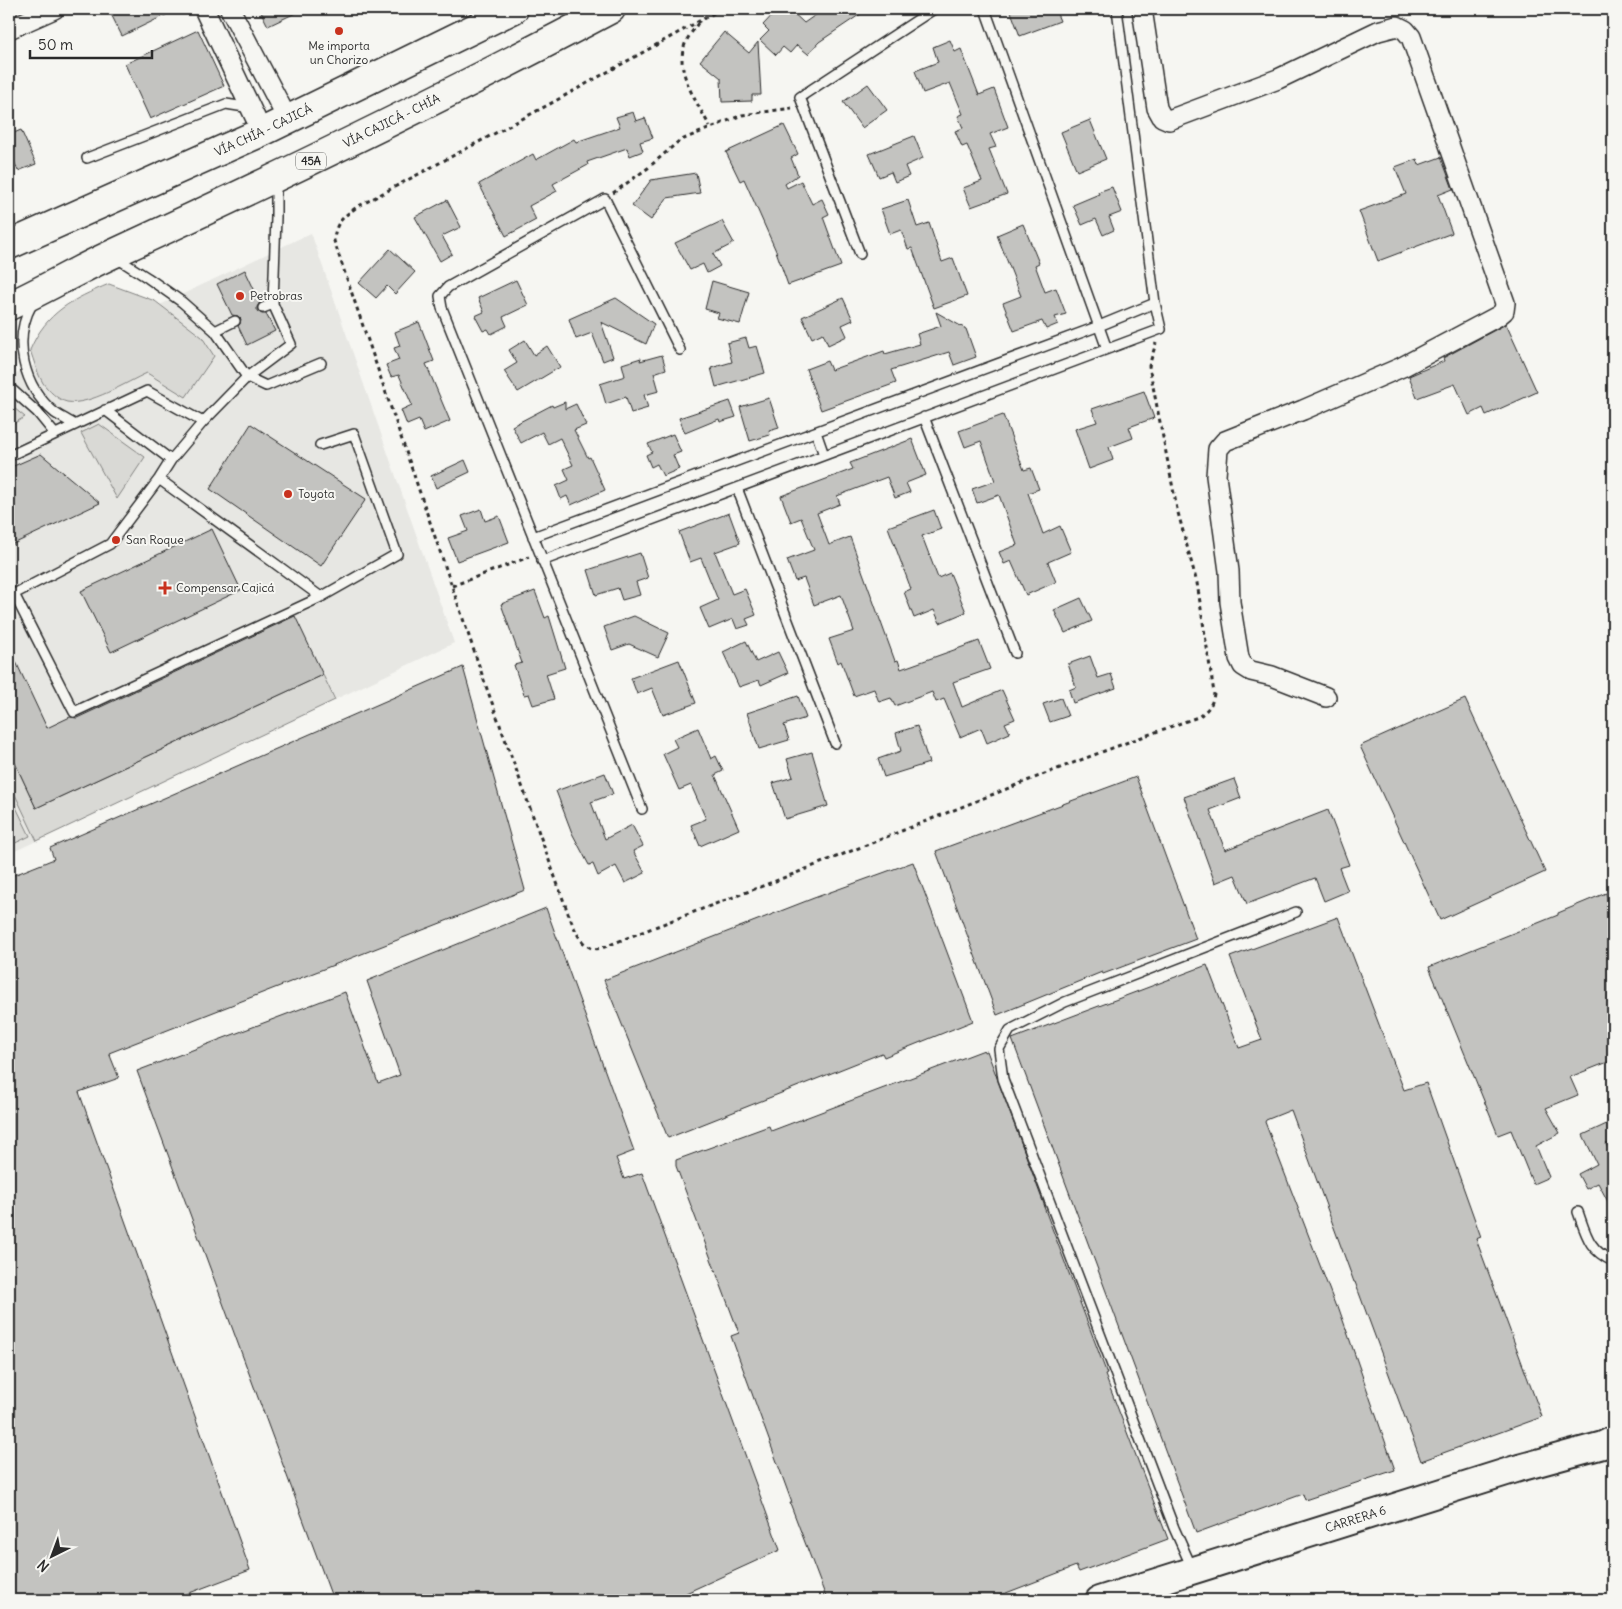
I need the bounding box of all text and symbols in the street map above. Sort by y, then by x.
marker: Me importa un Chorizo [333,25,345,37]
scale bar [30,28,152,60]
text: 50 m [38,35,73,54]
place label: Me importa un Chorizo [308,38,370,67]
street label: VÍA CAJICÁ - CHÍA [341,90,442,151]
street label: VÍA CHÍA - CAJICÁ [212,101,315,159]
road number: 45A [296,153,326,170]
place label: Petrobras [250,288,303,303]
marker: Petrobras [234,290,246,302]
place label: Toyota [298,486,335,501]
marker: Toyota [282,488,294,500]
place label: San Roque [126,532,184,547]
marker: San Roque [110,534,122,546]
place label: Compensar Cajicá [176,580,274,595]
marker: Compensar Cajicá [158,581,172,595]
street label: CARRERA 6 [1323,1502,1388,1535]
north arrow [28,1532,78,1582]
text: N [34,1556,53,1576]

